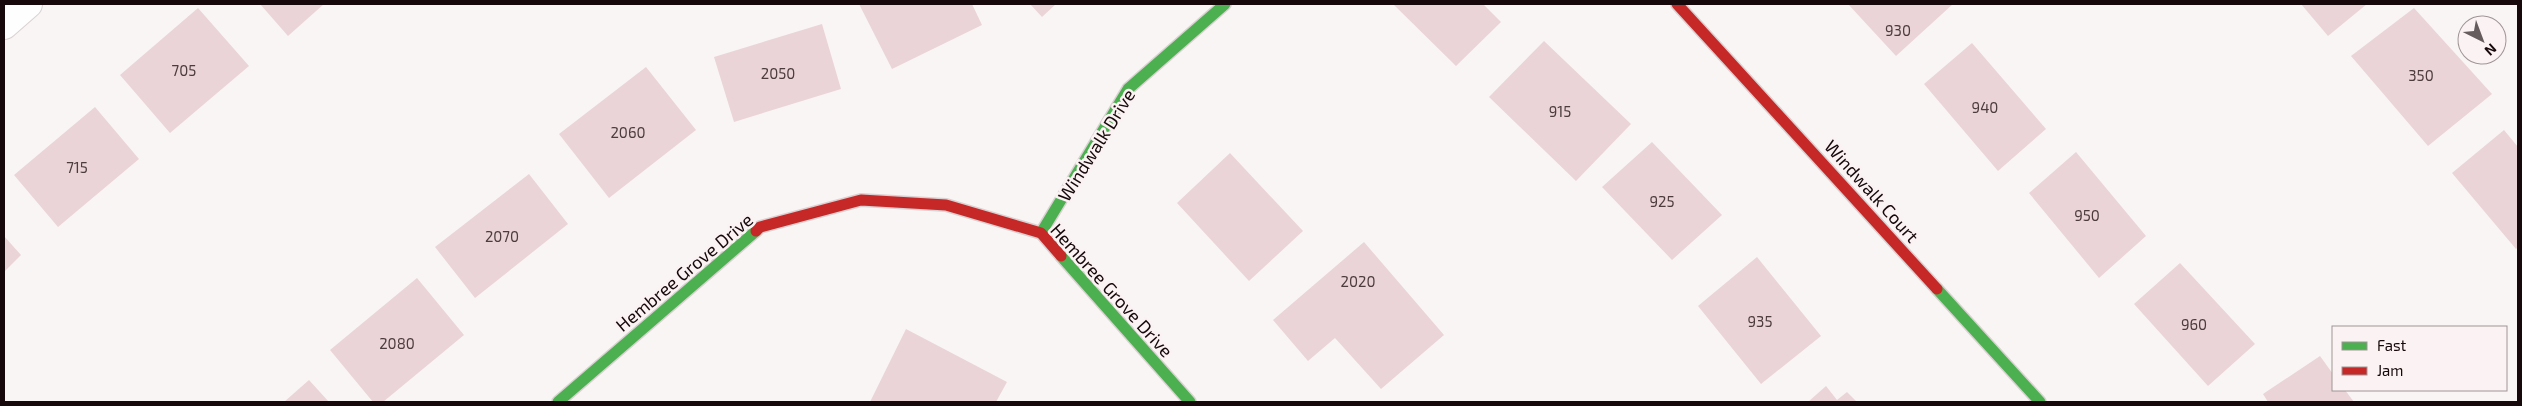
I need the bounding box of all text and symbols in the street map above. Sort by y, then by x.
north arrow [2457,15,2507,65]
house number: 930 [1885,21,1911,39]
text: N [2482,40,2500,60]
house number: 705 [172,61,196,79]
house number: 2050 [761,64,795,82]
house number: 350 [2408,66,2434,84]
street label: Windwalk Drive [1053,85,1139,205]
house number: 940 [1972,98,1998,116]
house number: 915 [1549,102,1571,120]
house number: 2060 [610,123,646,141]
street label: Windwalk Court [1820,135,1924,247]
house number: 715 [66,158,88,176]
house number: 925 [1649,192,1675,210]
house number: 950 [2074,206,2100,224]
street label: Hembree Grove Drive [611,208,757,336]
street label: Hembree Grove Drive [1046,219,1178,361]
house number: 2070 [485,227,519,245]
house number: 2020 [1341,272,1375,290]
house number: 935 [1748,312,1772,330]
house number: 960 [2181,315,2207,333]
legend [2332,326,2507,391]
house number: 2080 [379,334,415,352]
text: Fast [2377,336,2407,354]
text: Jam [2377,361,2403,379]

